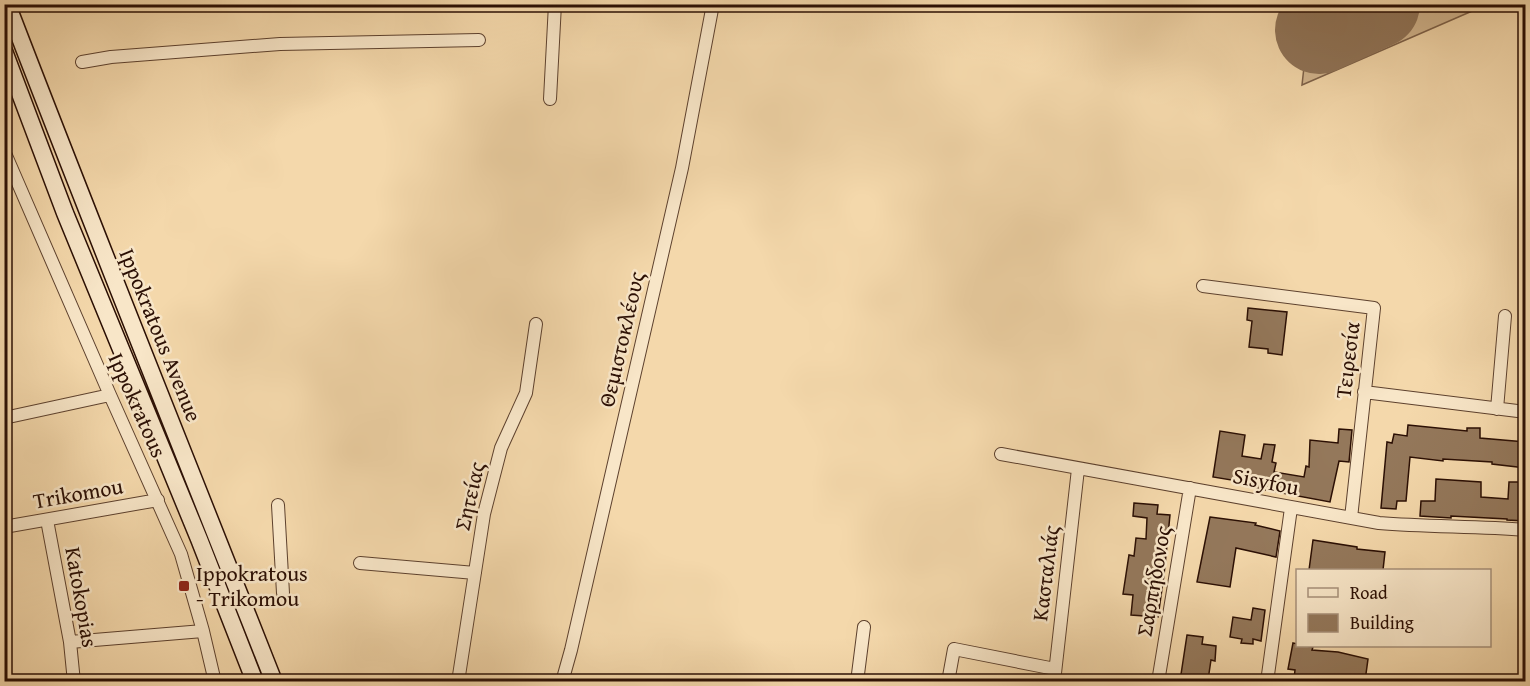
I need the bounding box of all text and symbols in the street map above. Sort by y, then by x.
street label: Ippokratous Avenue [114,245,208,425]
street label: Θεμιστοκλέους [590,267,652,410]
street label: Τειρεσία [1326,320,1368,400]
street label: Ippokratous [103,349,173,461]
street label: Σητείας [446,458,493,534]
street label: Sisyfou [1230,459,1302,503]
street label: Trikomou [31,469,125,517]
street label: Κασταλιάς [1023,523,1067,623]
street label: Σαρπήδονος [1128,523,1179,639]
street label: Katokopias [57,544,107,650]
place label: Ippokratous - Trikomou [196,557,308,614]
legend [1296,569,1491,647]
marker: Ippokratous - Trikomou [177,579,191,593]
text: Road [1350,579,1388,606]
text: Building [1350,609,1414,636]

